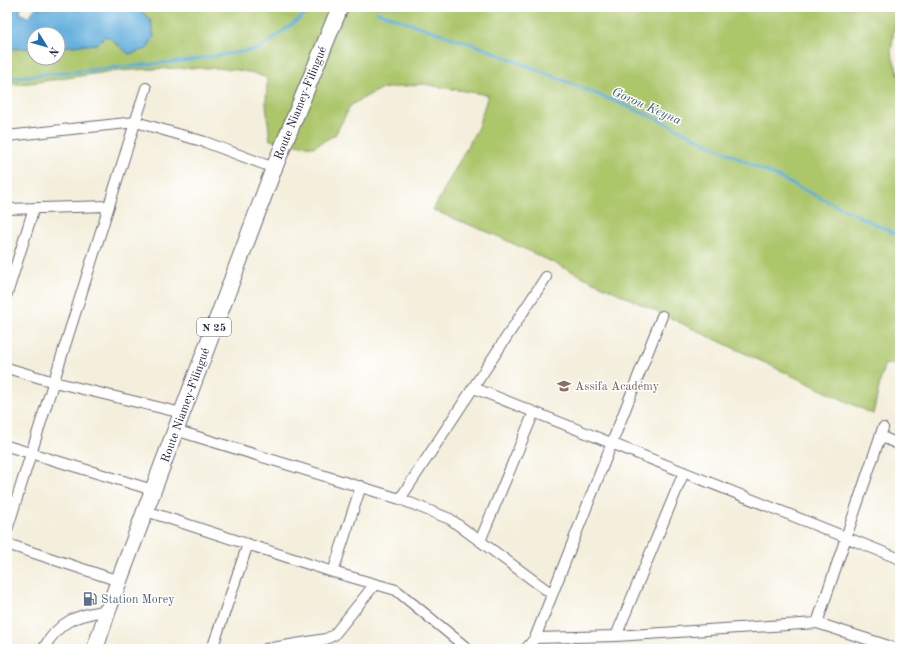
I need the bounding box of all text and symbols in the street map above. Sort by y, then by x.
north arrow [26,26,66,66]
text: N [46,44,60,58]
street label: Route Niamey-Filingué [273,45,329,162]
water label: Gorou Keyna [610,85,683,127]
road number: N 25 [197,318,231,336]
street label: Route Niamey-Filingué [160,346,212,464]
school or university icon: Assifa Académy [556,378,572,394]
place label: Assifa Académy [575,381,660,393]
fuel station icon: Station Morey [82,591,98,607]
place label: Station Morey [101,594,175,606]

